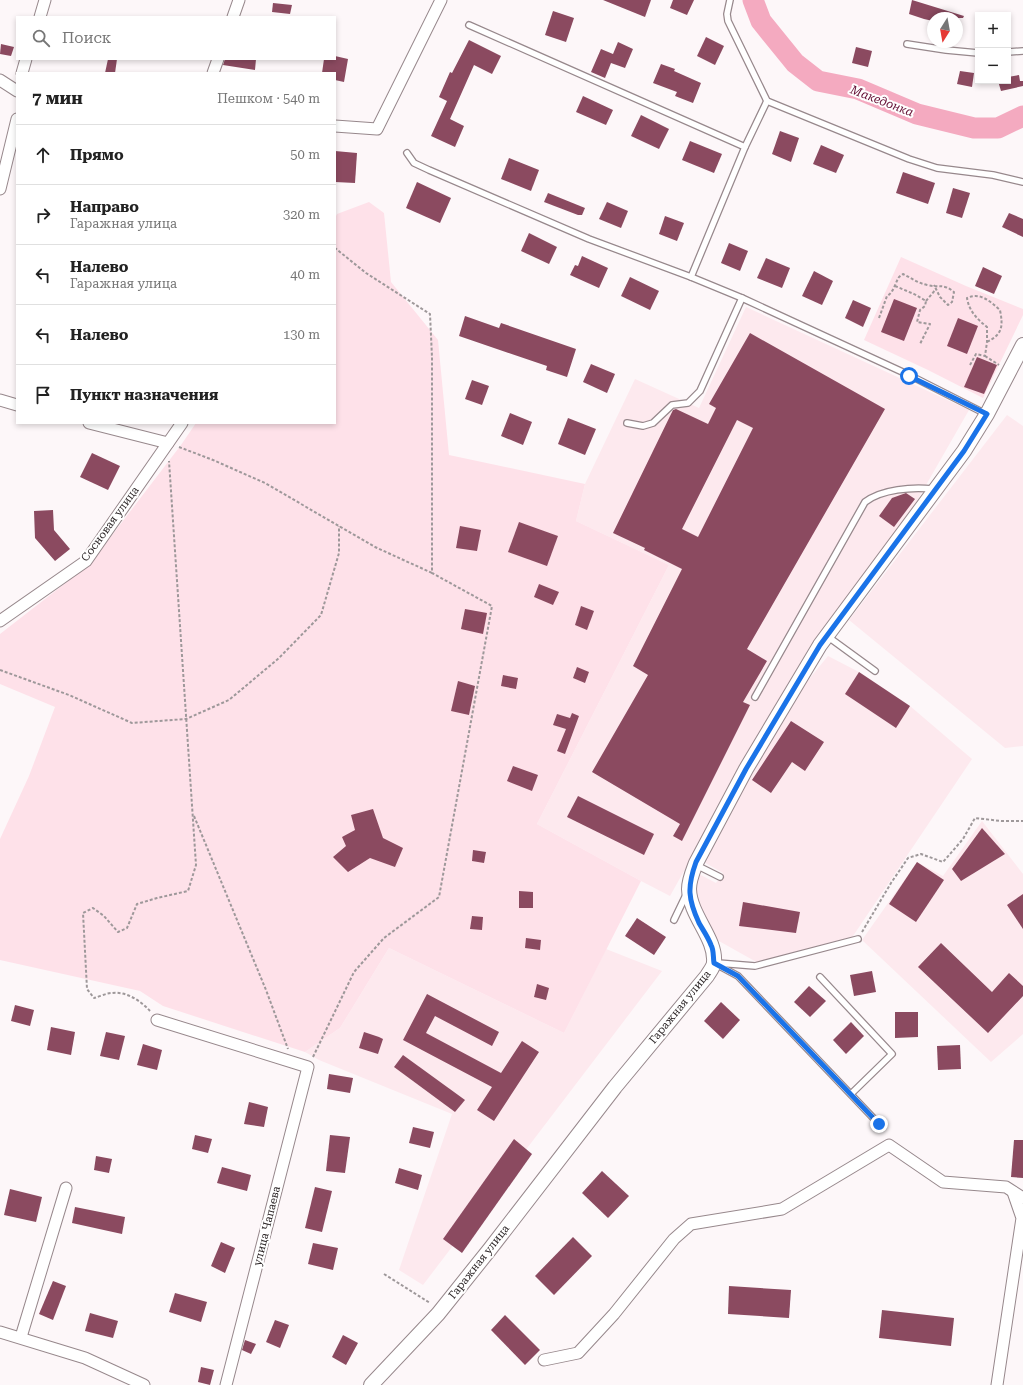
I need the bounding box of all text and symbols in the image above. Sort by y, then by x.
north arrow [927,12,963,48]
map controls [975,12,1011,84]
button: + [975,12,1011,48]
search box [16,16,336,60]
icon: search [30,27,52,49]
text: Поиск [62,29,111,47]
button: − [975,48,1011,84]
water label: Македонка [848,82,915,119]
text: 7 мин [32,88,83,108]
text: Пешком · 540 m [217,91,320,106]
icon: ahead [32,144,54,166]
text: Прямо [70,146,124,164]
text: 50 m [290,147,320,162]
text: Направо [70,198,139,216]
icon: right [32,204,54,226]
text: 320 m [283,207,320,222]
text: Гаражная улица [70,216,177,231]
text: Налево [70,258,129,276]
icon: left [32,264,54,286]
text: 40 m [290,267,320,282]
text: Гаражная улица [70,276,177,291]
icon: left [32,324,54,346]
text: Налево [70,326,129,344]
text: 130 m [283,327,320,342]
route start [900,367,918,385]
icon: arrive [32,384,54,406]
text: Пункт назначения [70,386,218,404]
street label: Сосновая улица [78,484,142,564]
street label: Гаражная улица [646,968,714,1046]
route end [870,1115,888,1133]
street label: улица Чапаева [251,1185,283,1267]
street label: Гаражная улица [446,1222,512,1302]

